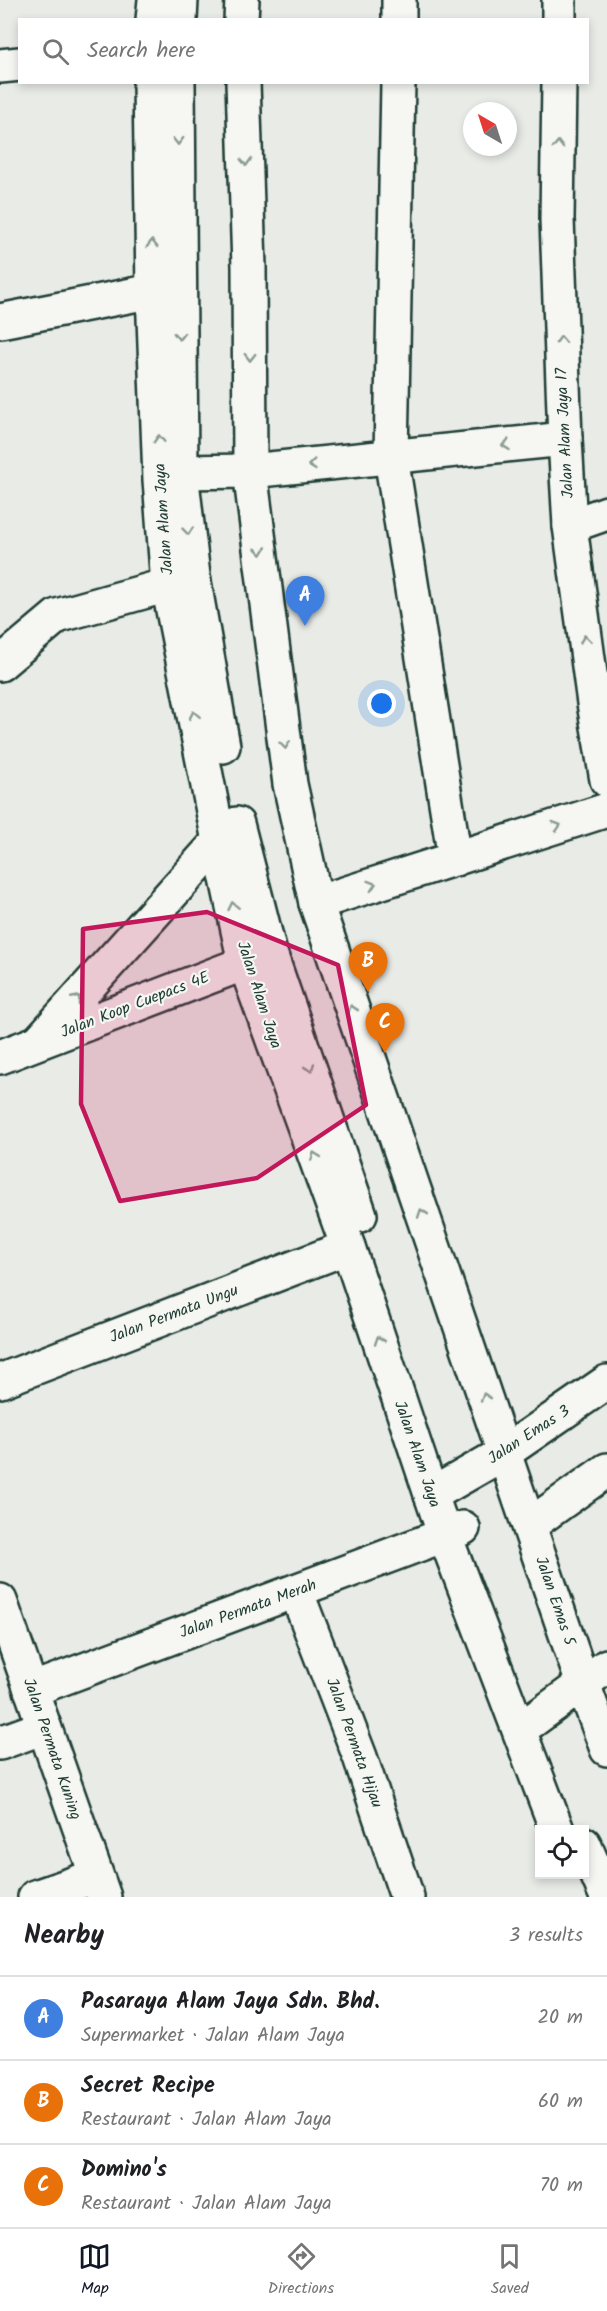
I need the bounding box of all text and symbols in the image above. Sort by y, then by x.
search box [18,18,589,84]
text: Search here [87,34,195,69]
icon: search [39,35,72,68]
north arrow [463,102,517,156]
one-way arrow [172,136,184,145]
one-way arrow [552,141,564,150]
one-way arrow [239,157,252,166]
one-way arrow [146,240,158,249]
one-way arrow [173,331,186,340]
one-way arrow [555,336,568,345]
one-way arrow [244,352,256,361]
street label: Jalan Alam Jaya 17 [549,367,581,499]
one-way arrow [152,434,165,443]
one-way arrow [502,438,511,451]
one-way arrow [308,458,317,471]
street label: Jalan Alam Jaya [148,462,180,576]
one-way arrow [181,526,193,535]
one-way arrow [254,547,266,556]
pin: A [286,576,324,626]
one-way arrow [579,634,592,644]
your location [367,689,396,718]
one-way arrow [188,710,201,720]
one-way arrow [278,740,291,749]
one-way arrow [551,821,562,833]
one-way arrow [366,880,377,892]
one-way arrow [227,901,240,911]
street label: Jalan Alam Jaya [230,938,288,1052]
pin: B [348,942,388,992]
street label: Jalan Koop Cuepacs 4E [57,965,214,1045]
one-way arrow [70,995,81,1006]
one-way arrow [347,1004,359,1014]
pin: C [366,1004,404,1053]
one-way arrow [302,1062,315,1073]
one-way arrow [310,1151,322,1162]
one-way arrow [416,1208,429,1219]
street label: Jalan Permata Ungu [106,1278,242,1350]
one-way arrow [374,1335,387,1346]
one-way arrow [480,1392,492,1403]
street label: Jalan Alam Jaya [387,1397,447,1511]
street label: Jalan Emas 3 [483,1399,575,1471]
street label: Jalan Emas 5 [528,1553,582,1650]
street label: Jalan Permata Merah [176,1573,320,1645]
street label: Jalan Permata Hijau [319,1674,389,1812]
street label: Jalan Permata Kuning [16,1675,88,1823]
map controls [535,1825,589,1879]
button: locate [535,1825,589,1879]
text: Nearby [24,1915,104,1957]
text: 3 results [509,1920,583,1952]
text: Pasaraya Alam Jaya Sdn. Bhd. [81,1985,380,2020]
text: A [37,2002,50,2034]
text: 20 m [537,2002,583,2034]
text: Supermarket · Jalan Alam Jaya [81,2020,345,2052]
text: Secret Recipe [81,2069,215,2104]
text: B [37,2086,50,2118]
text: 60 m [538,2086,583,2118]
text: Restaurant · Jalan Alam Jaya [81,2104,332,2136]
text: Domino's [81,2153,167,2188]
text: C [37,2170,50,2202]
text: 70 m [540,2170,583,2202]
text: Restaurant · Jalan Alam Jaya [81,2188,332,2220]
tab: Map [78,2240,111,2301]
tab: Directions [268,2240,334,2301]
tab: Saved [491,2240,529,2301]

